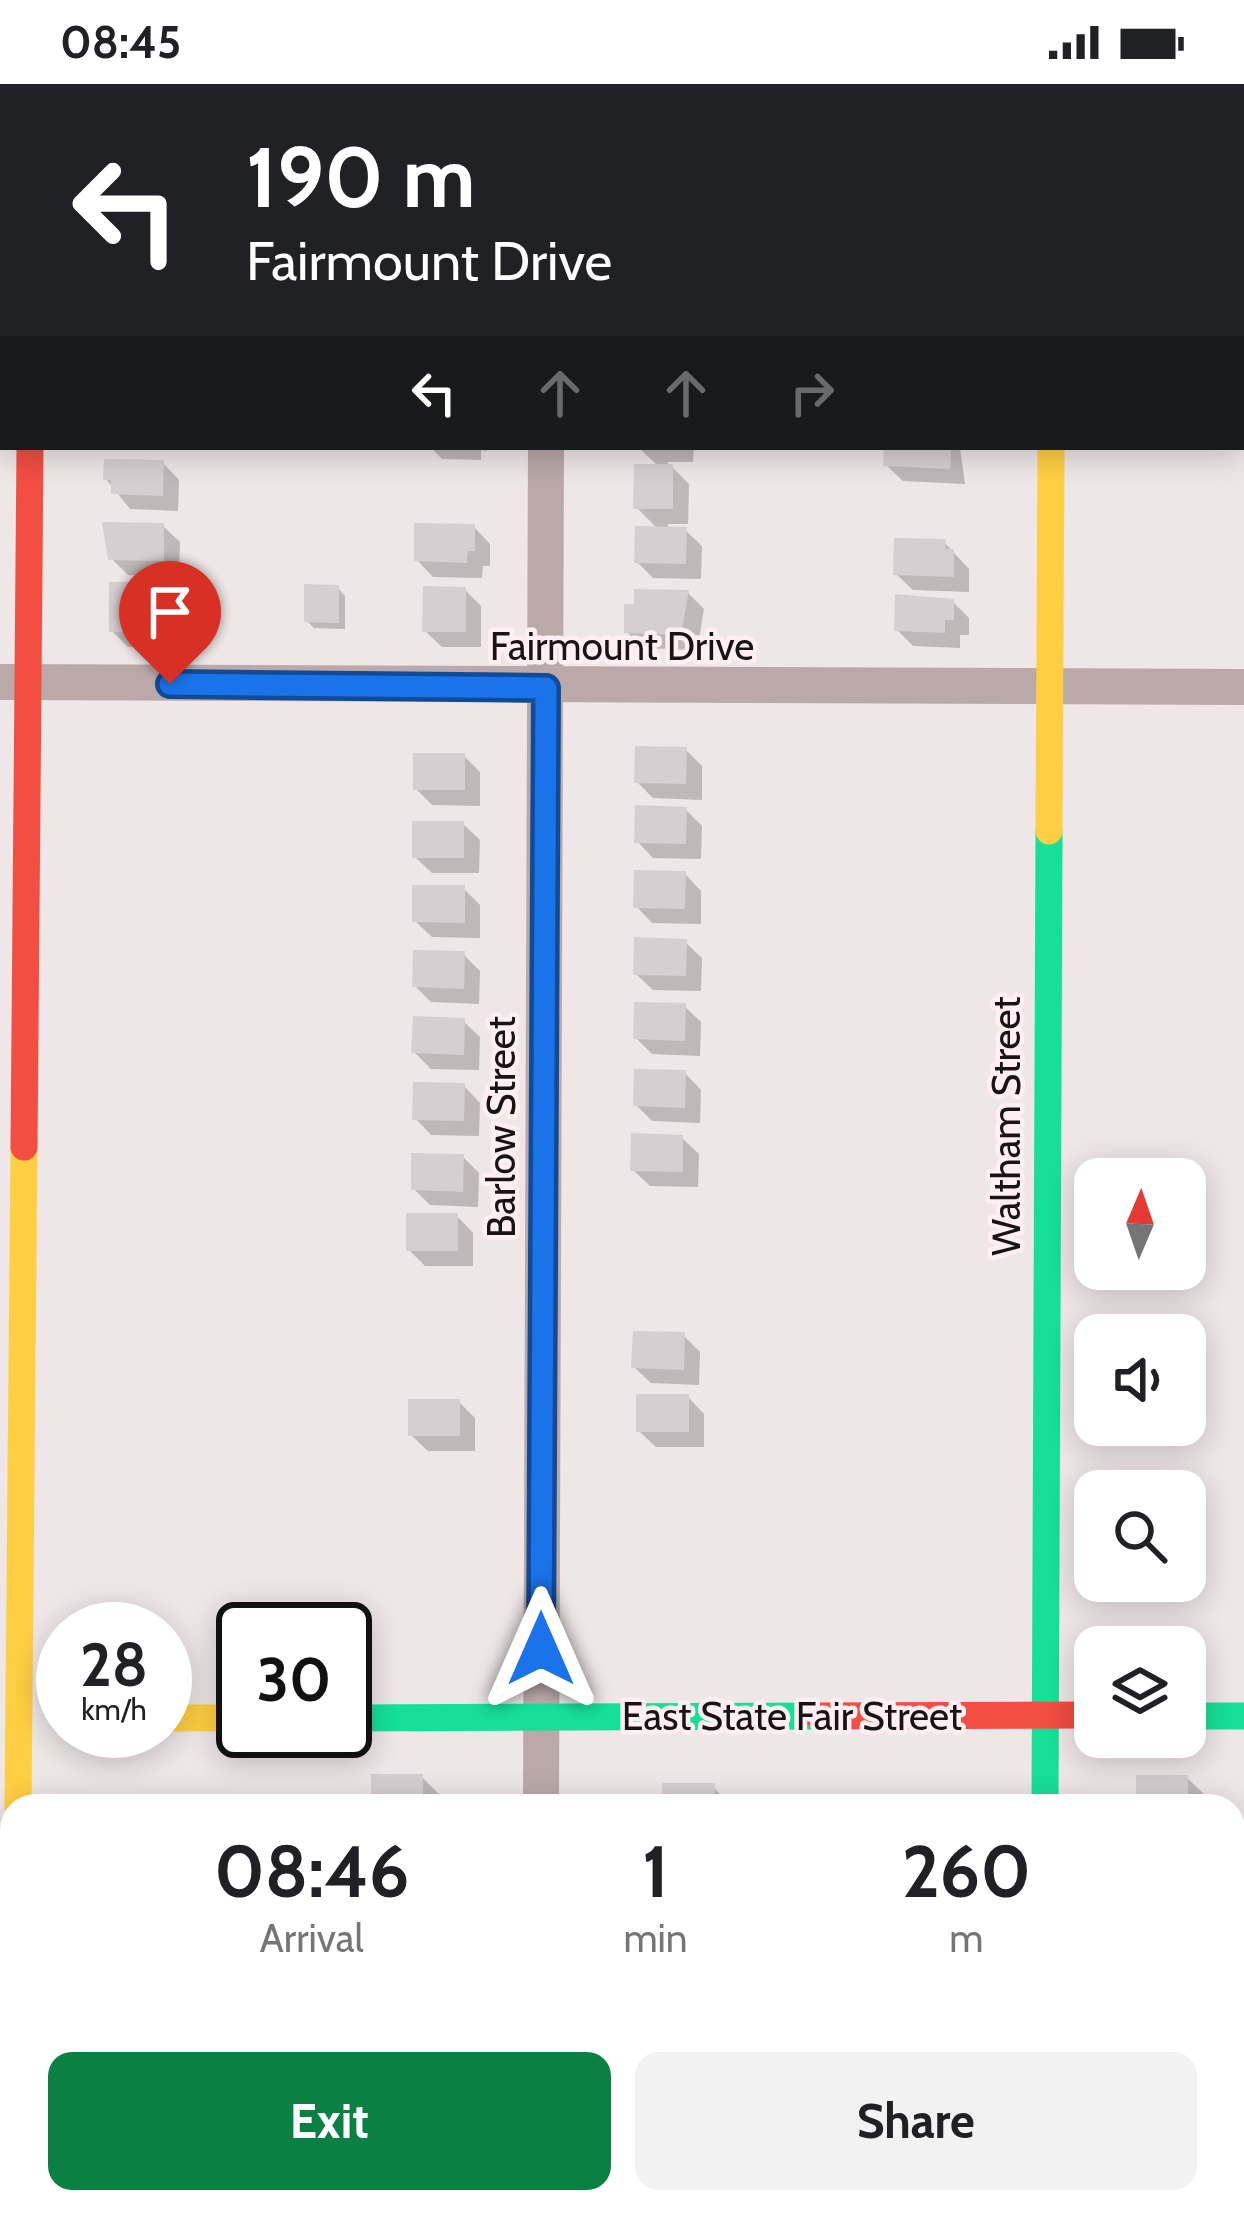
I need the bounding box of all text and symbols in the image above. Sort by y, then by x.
text: 08:45 [60,15,181,69]
text: 190 m [246,126,475,228]
icon: left [48,132,204,288]
text: Fairmount Drive [246,228,612,294]
icon: left [401,360,467,426]
icon: ahead [527,360,593,426]
icon: ahead [653,360,719,426]
icon: right [779,360,845,426]
pin [119,561,221,684]
icon: arrive [137,579,203,645]
street label: Fairmount Drive [490,622,754,670]
street label: Waltham Street [982,996,1030,1256]
street label: Barlow Street [477,1016,525,1238]
north arrow [1074,1158,1206,1290]
map controls [1074,1158,1206,1758]
button: sound [1074,1314,1206,1446]
button: search [1074,1470,1206,1602]
position arrow [478,1586,604,1712]
speed limit sign: 30 [216,1602,372,1758]
button: layers [1074,1626,1206,1758]
text: 28 [80,1628,148,1701]
text: km/h [81,1691,147,1728]
street label: East State Fair Street [622,1692,962,1740]
text: 08:46 [214,1828,409,1915]
text: 1 [642,1828,669,1915]
text: 260 [902,1828,1031,1915]
text: Arrival [260,1914,364,1962]
text: min [623,1914,688,1962]
text: m [949,1914,983,1962]
button: Exit [48,2052,611,2190]
button: Share [635,2052,1197,2190]

